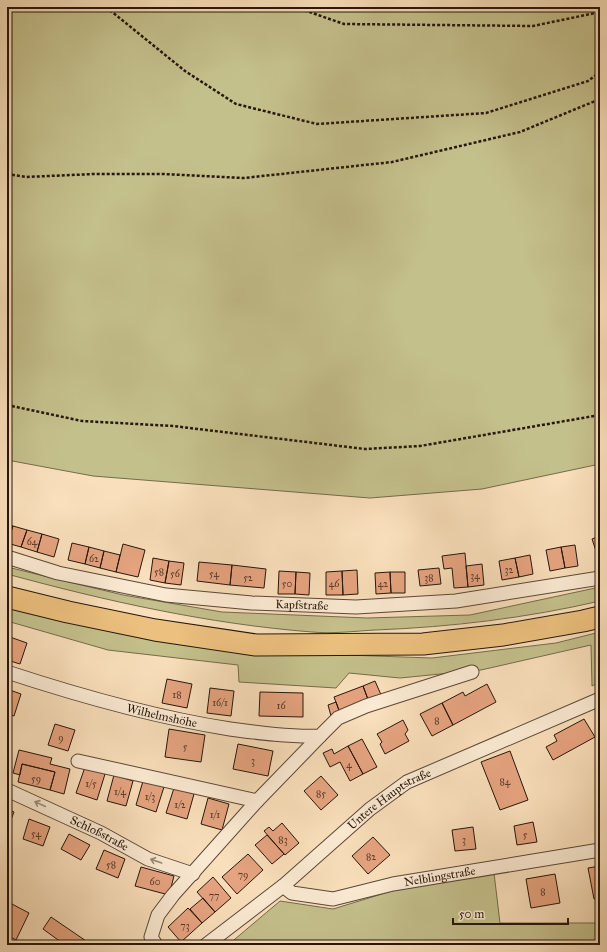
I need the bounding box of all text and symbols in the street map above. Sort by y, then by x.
house number: 64 [27,536,38,548]
house number: 62 [89,553,99,565]
house number: 32 [505,564,514,576]
house number: 58 [154,566,164,578]
house number: 56 [170,568,181,580]
house number: 54 [209,568,219,580]
house number: 34 [470,570,480,582]
house number: 52 [243,572,253,584]
house number: 38 [424,572,434,584]
house number: 50 [282,578,292,590]
house number: 46 [329,578,340,590]
house number: 42 [378,578,388,590]
street label: Kapfstraße [275,597,329,613]
house number: 18 [172,689,182,701]
house number: 16/1 [212,697,228,709]
house number: 16 [276,700,286,712]
street label: Wilhelmshöhe [125,701,198,730]
house number: 8 [434,715,440,727]
house number: 9 [58,732,64,744]
house number: 5 [183,741,188,753]
house number: 3 [251,755,255,767]
house number: 4 [346,759,352,771]
street label: Untere Hauptstraße [345,766,433,832]
house number: 59 [31,773,41,785]
house number: 84 [500,776,511,788]
house number: 1/5 [85,778,97,790]
house number: 1/4 [114,786,126,798]
house number: 85 [316,788,326,800]
house number: 1/3 [145,791,155,803]
house number: 1/2 [174,799,186,811]
one-way arrow [34,800,46,807]
house number: 1/1 [210,809,220,821]
street label: Schloßstraße [68,813,131,854]
house number: 54 [31,828,41,840]
house number: 5 [523,829,528,841]
house number: 83 [278,834,288,846]
house number: 3 [462,834,466,846]
house number: 82 [366,851,376,863]
one-way arrow [150,857,162,865]
house number: 58 [106,859,116,871]
street label: Nelblingstraße [403,864,476,889]
house number: 79 [238,869,248,881]
house number: 60 [150,876,161,888]
house number: 8 [540,886,546,898]
house number: 77 [209,890,219,902]
scale bar [453,900,568,926]
text: 50 m [459,907,484,921]
house number: 73 [180,920,190,932]

